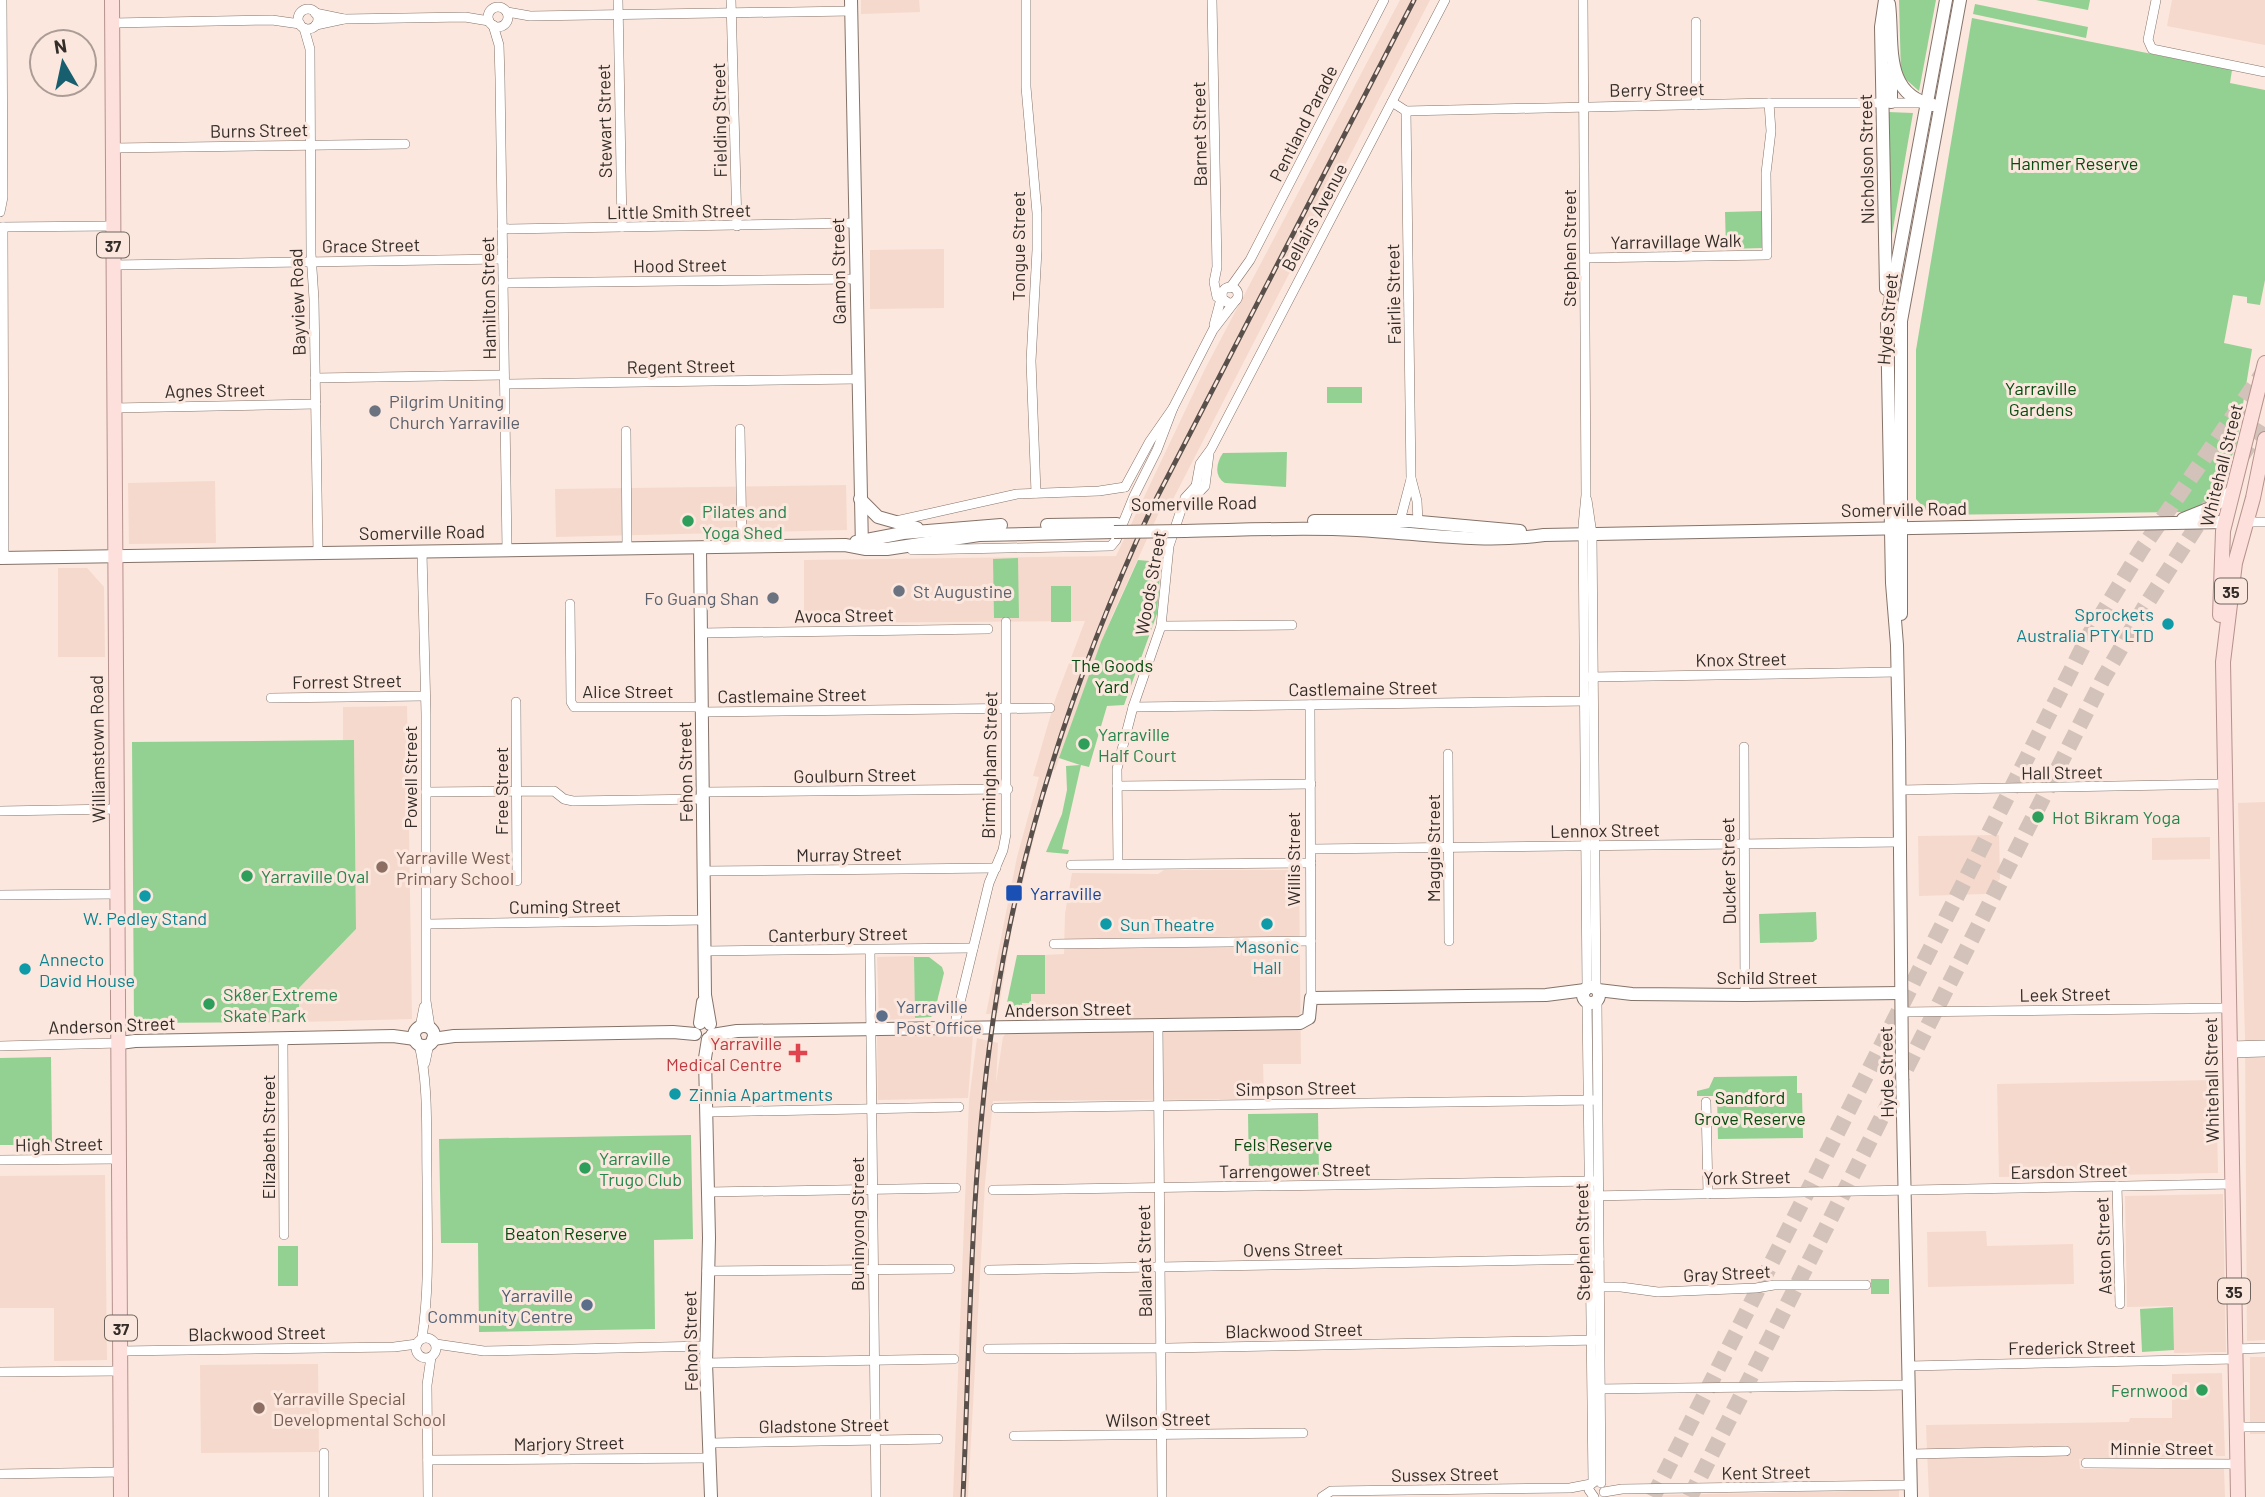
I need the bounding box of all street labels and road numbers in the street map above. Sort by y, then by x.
street label: Pentland Parade [1264,61,1342,185]
street label: Fielding Street [707,62,731,178]
street label: Stewart Street [592,64,616,178]
street label: Berry Street [1609,77,1705,101]
street label: Barnet Street [1187,81,1211,187]
street label: Nicholson Street [1854,94,1878,224]
street label: Burns Street [210,118,308,142]
street label: Bellairs Avenue [1276,159,1352,275]
street label: Stephen Street [1558,189,1580,307]
street label: Tongue Street [1007,191,1029,301]
street label: Little Smith Street [607,199,751,223]
street label: Gamon Street [826,217,850,325]
street label: Yarravillage Walk [1610,229,1742,253]
road number: 37 [97,232,129,258]
street label: Grace Street [322,233,420,257]
street label: Hamilton Street [476,236,500,360]
street label: Fairlie Street [1381,243,1405,345]
street label: Bayview Road [284,248,310,356]
street label: Hood Street [633,253,727,277]
street label: Hyde Street [1872,272,1902,366]
street label: Regent Street [626,354,736,378]
street label: Agnes Street [165,378,265,402]
street label: Whitehall Street [2195,401,2247,529]
street label: Somerville Road [1131,491,1257,515]
street label: Somerville Road [1841,497,1967,521]
street label: Somerville Road [359,520,485,544]
street label: Woods Street [1130,529,1170,637]
road number: 35 [2215,578,2247,604]
street label: Avoca Street [794,603,894,627]
street label: Knox Street [1695,647,1787,671]
street label: Forrest Street [292,669,402,693]
street label: Williamstown Road [85,675,109,823]
street label: Castlemaine Street [1288,676,1438,700]
street label: Alice Street [582,680,674,702]
street label: Castlemaine Street [717,683,867,707]
street label: Birmingham Street [977,691,1001,839]
street label: Fehon Street [673,721,697,823]
street label: Powell Street [399,725,421,829]
street label: Free Street [490,747,512,835]
street label: Hall Street [2021,760,2103,784]
street label: Goulburn Street [793,763,917,787]
street label: Maggie Street [1422,794,1444,902]
street label: Willis Street [1282,812,1304,906]
street label: Ducker Street [1716,817,1740,925]
street label: Lennox Street [1550,818,1660,842]
street label: Murray Street [796,842,902,866]
street label: Cuming Street [509,894,621,918]
street label: Canterbury Street [768,922,908,946]
street label: Schild Street [1717,966,1817,988]
street label: Leek Street [2019,982,2111,1006]
street label: Anderson Street [1004,997,1132,1021]
street label: Anderson Street [48,1012,176,1038]
street label: Whitehall Street [2199,1017,2223,1143]
street label: Hyde Street [1874,1026,1898,1118]
street label: Elizabeth Street [257,1075,279,1200]
street label: Simpson Street [1235,1076,1357,1100]
street label: High Street [15,1132,103,1156]
street label: Buninyong Street [846,1157,868,1291]
street label: Tarrengower Street [1219,1158,1371,1182]
street label: Earsdon Street [2010,1159,2128,1183]
street label: York Street [1703,1165,1791,1189]
street label: Stephen Street [1570,1183,1594,1301]
street label: Aston Street [2090,1197,2116,1295]
street label: Ballarat Street [1132,1204,1156,1318]
street label: Ovens Street [1243,1237,1343,1261]
street label: Gray Street [1683,1260,1771,1286]
road number: 35 [2218,1278,2250,1303]
street label: Fehon Street [678,1290,702,1392]
road number: 37 [105,1316,137,1340]
street label: Blackwood Street [1225,1318,1363,1342]
street label: Blackwood Street [188,1321,326,1345]
street label: Frederick Street [2008,1335,2136,1359]
street label: Wilson Street [1105,1407,1211,1431]
street label: Gladstone Street [758,1413,890,1437]
street label: Marjory Street [513,1431,625,1455]
street label: Minnie Street [2110,1437,2214,1459]
street label: Kent Street [1721,1460,1811,1484]
street label: Sussex Street [1391,1462,1499,1486]

